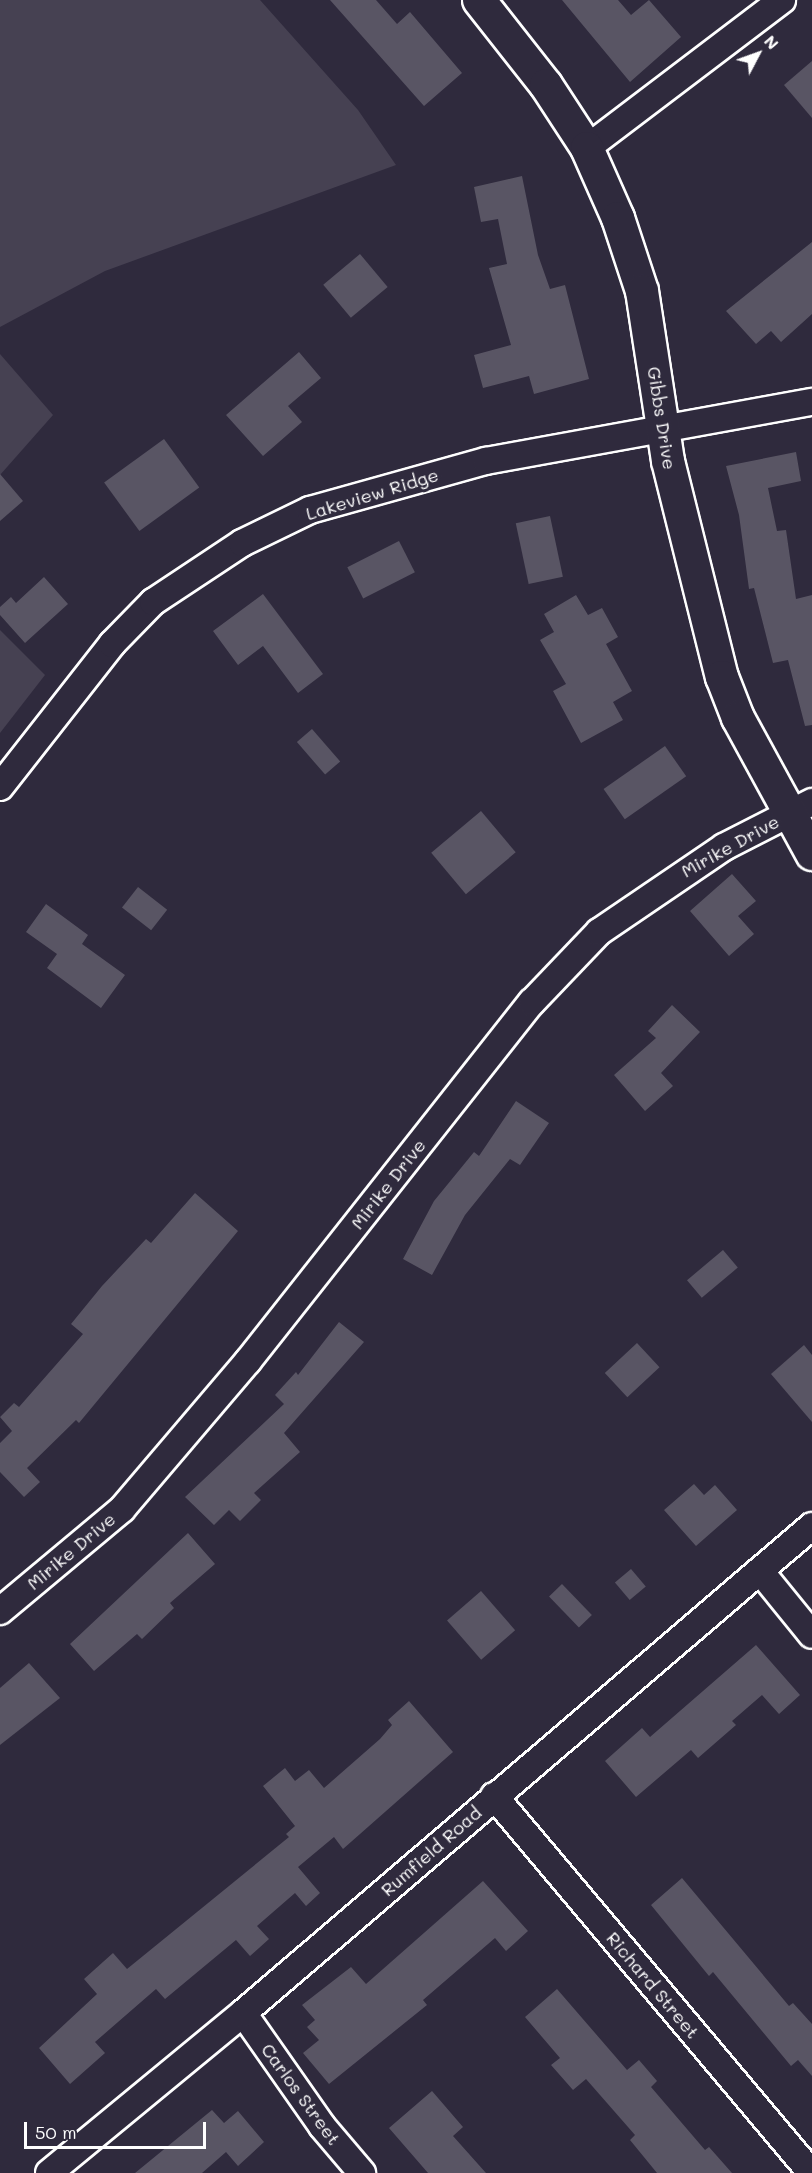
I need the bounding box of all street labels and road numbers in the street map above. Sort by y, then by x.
street label: Gibbs Drive [643,365,681,471]
street label: Lakeview Ridge [303,464,441,524]
street label: Mirike Drive [677,810,783,882]
street label: Mirike Drive [346,1135,430,1233]
street label: Mirike Drive [23,1508,119,1594]
street label: Rumfield Road [376,1802,486,1900]
street label: Richard Street [602,1927,704,2043]
street label: Carlos Street [257,2039,345,2149]

